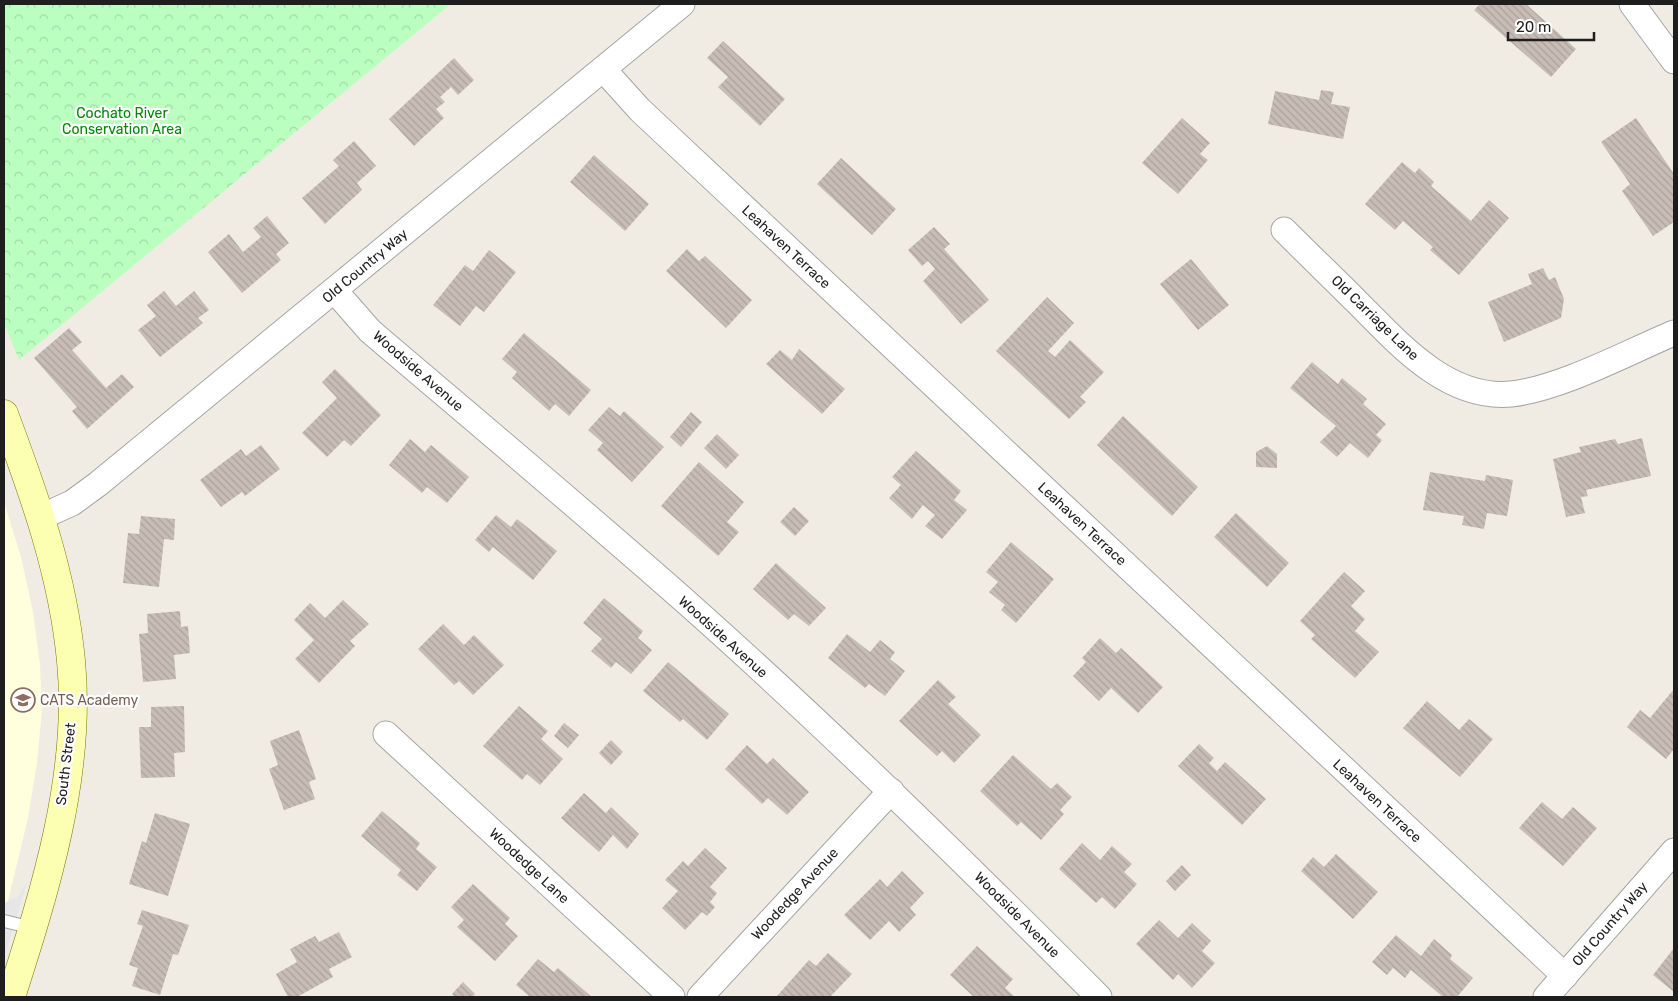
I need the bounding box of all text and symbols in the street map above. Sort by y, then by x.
scale bar [1508,10,1594,42]
text: 20 m [1516,18,1551,36]
park label: Cochato River Conservation Area [62,105,182,138]
street label: Leahaven Terrace [738,202,834,292]
street label: Old Country Way [319,225,411,307]
street label: Old Carriage Lane [1328,272,1422,364]
street label: Woodside Avenue [369,327,467,415]
street label: Leahaven Terrace [1034,479,1130,569]
street label: Woodside Avenue [675,593,771,682]
school or university icon: CATS Academy [10,687,36,713]
place label: CATS Academy [40,692,139,709]
street label: South Street [53,721,80,806]
street label: Leahaven Terrace [1329,756,1425,846]
street label: Woodedge Lane [486,825,573,907]
street label: Woodedge Avenue [748,844,842,944]
street label: Woodside Avenue [971,869,1063,961]
street label: Old Country Way [1569,878,1651,970]

